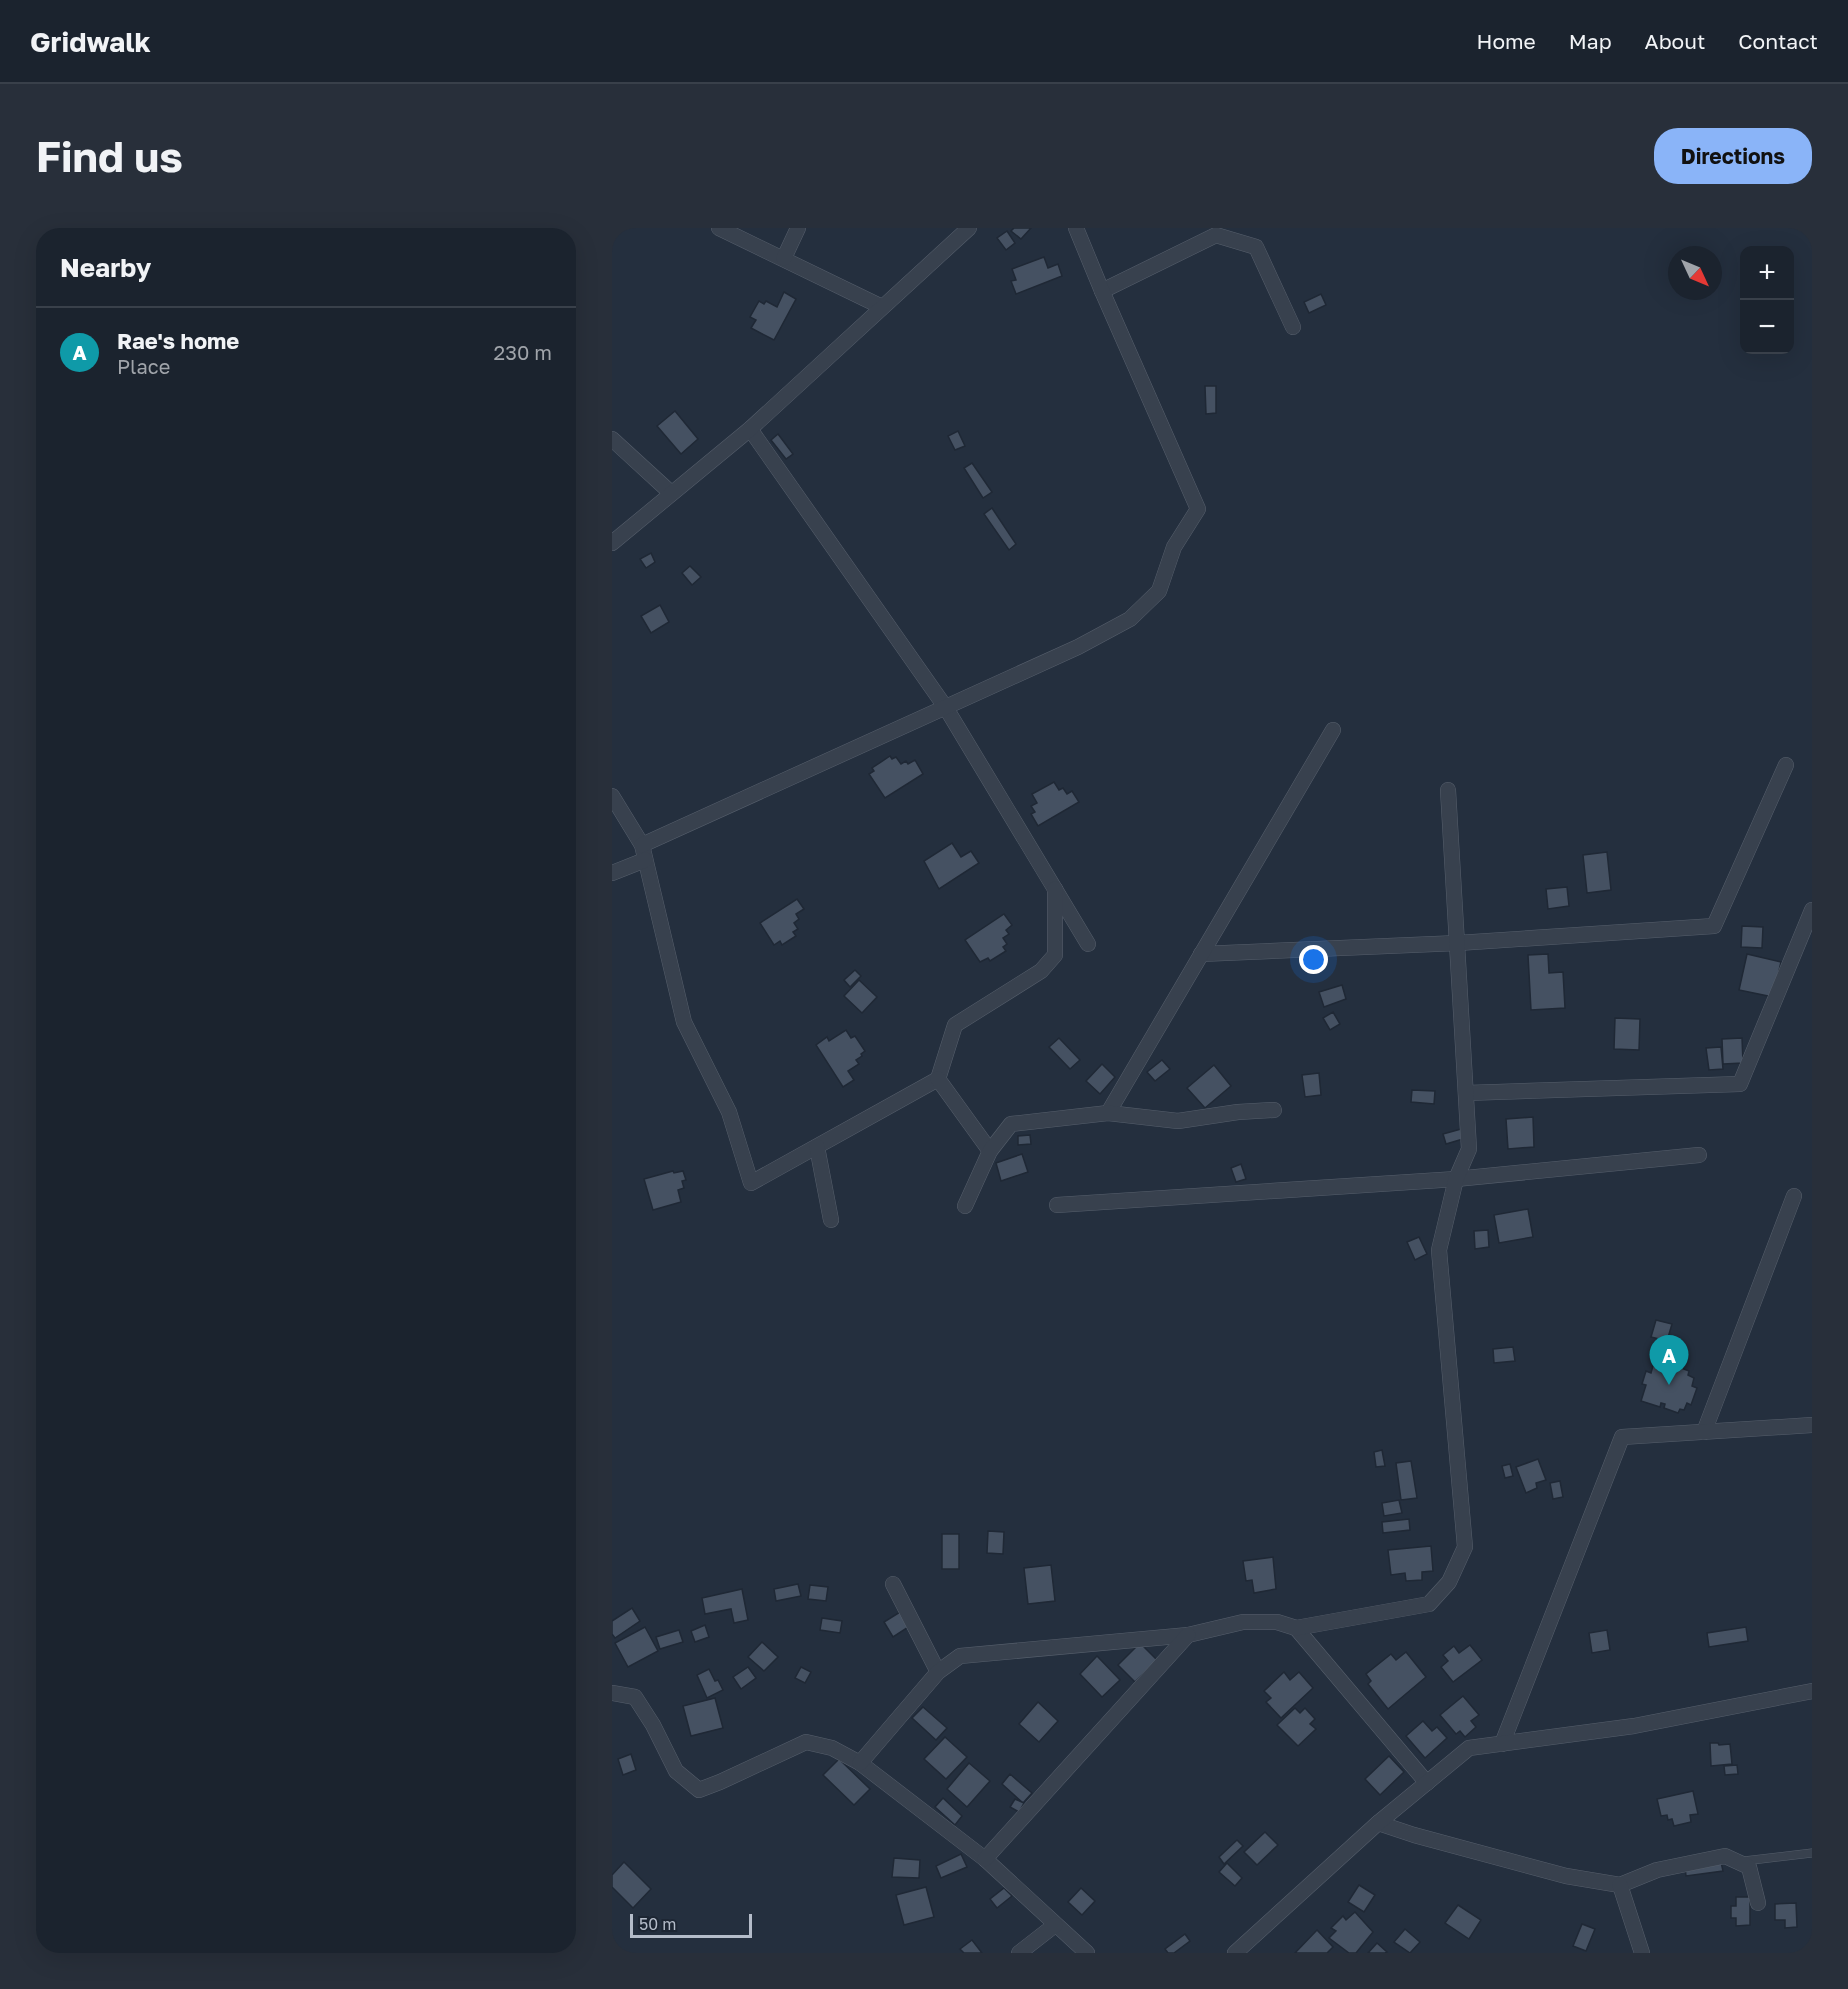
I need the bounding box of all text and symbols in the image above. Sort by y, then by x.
text: Gridwalk [30,25,151,58]
text: Home [1476,28,1536,54]
text: Map [1569,28,1612,54]
text: About [1645,28,1705,54]
text: Contact [1738,28,1818,54]
button: Directions [1654,128,1812,184]
text: Find us [36,131,183,181]
north arrow [1668,246,1722,300]
map controls [1740,246,1794,354]
button: + [1740,246,1794,300]
text: Nearby [60,252,151,283]
button: − [1740,300,1794,354]
text: Rae's home [117,327,239,354]
text: A [72,340,87,364]
text: 230 m [494,340,552,364]
text: Place [117,354,170,378]
your location [1299,945,1328,974]
pin: A [1650,1336,1688,1385]
scale bar [630,1911,752,1938]
text: 50 m [639,1914,676,1934]

